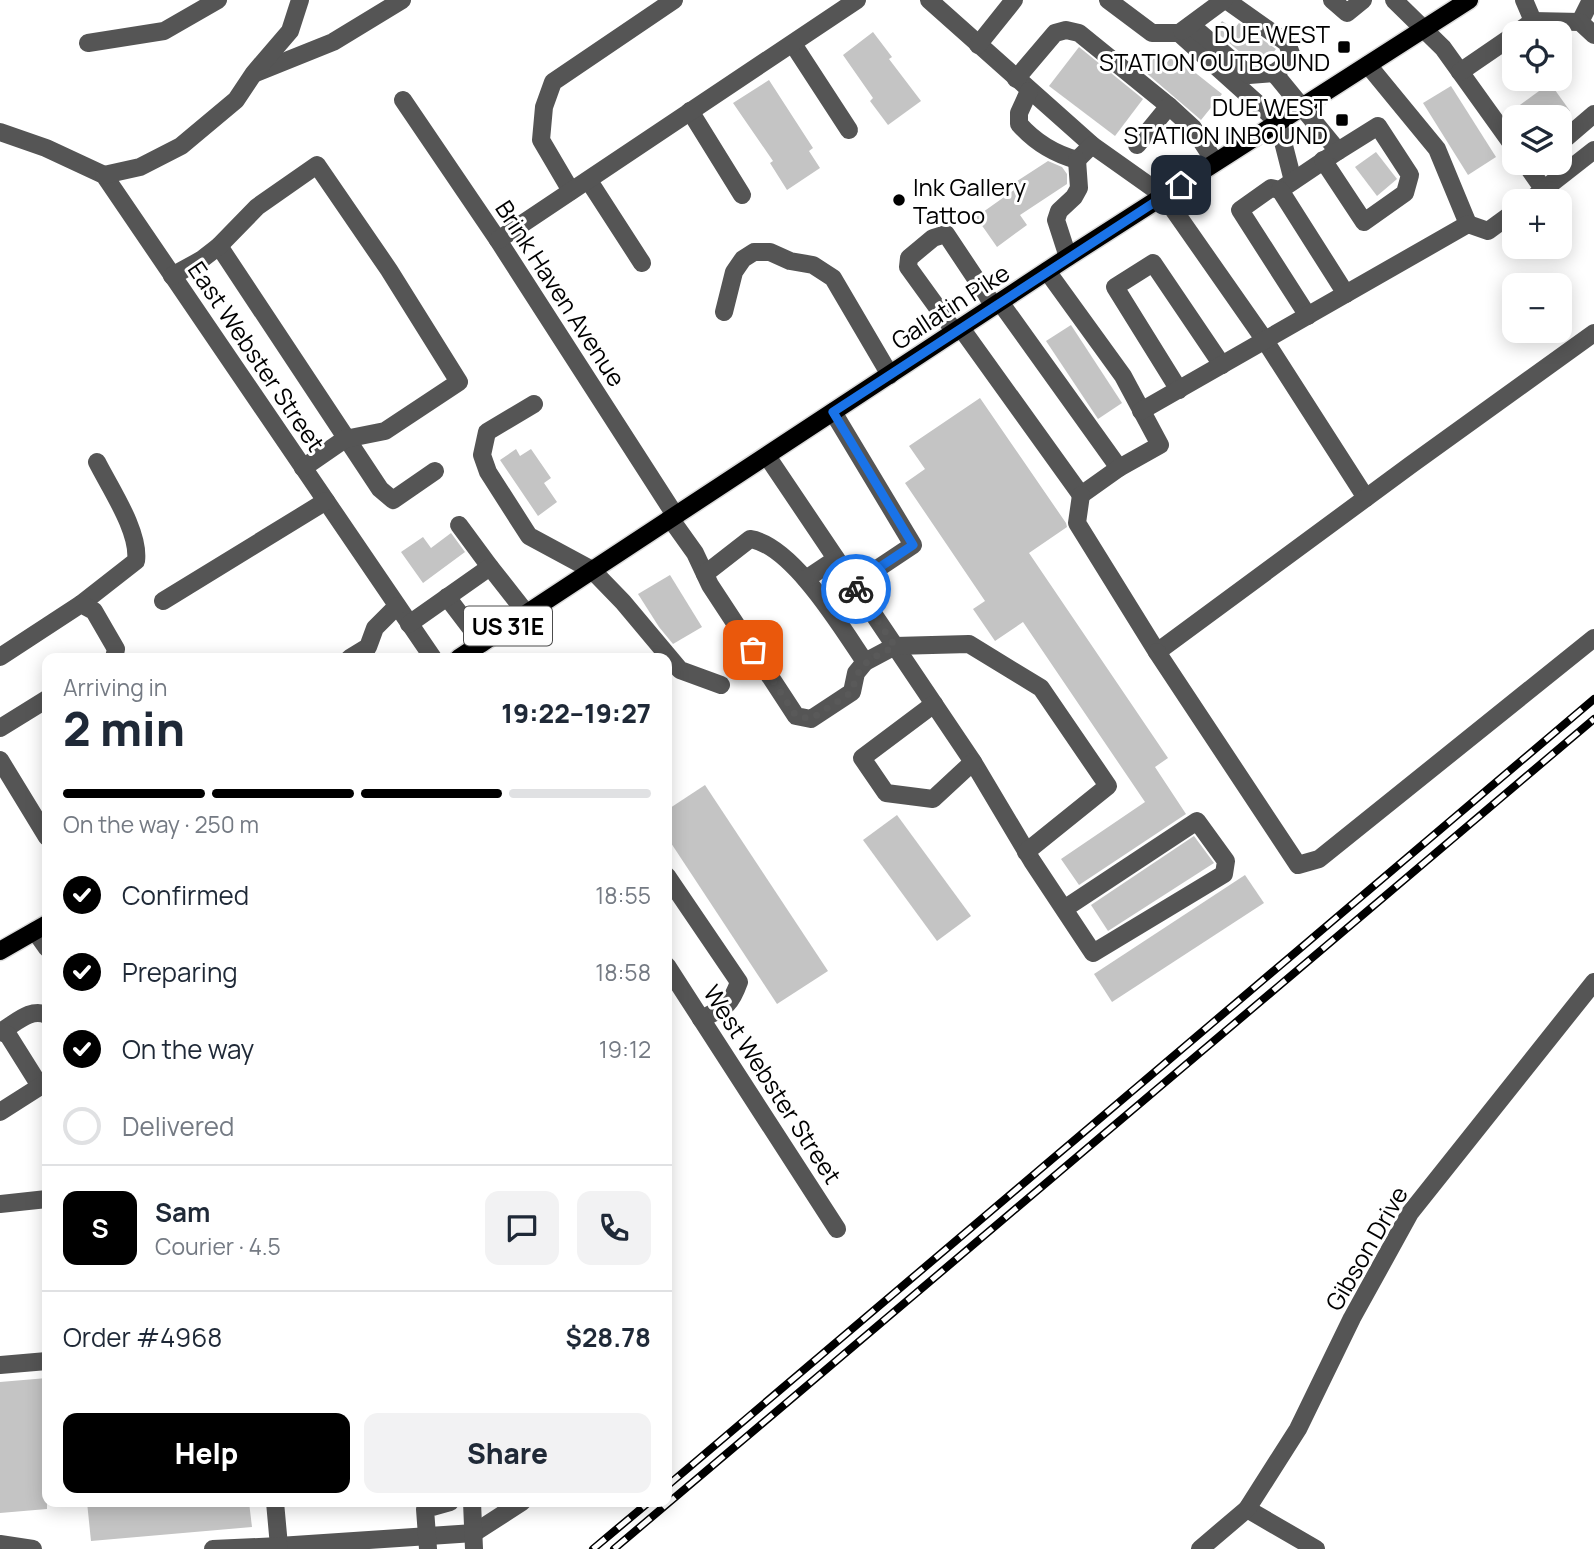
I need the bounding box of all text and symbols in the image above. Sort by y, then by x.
place label: DUE WEST STATION OUTBOUND [1099,17,1331,78]
map controls [1502,21,1572,343]
button: locate [1502,21,1572,91]
marker: DUE WEST STATION OUTBOUND [1336,39,1352,55]
place label: DUE WEST STATION INBOUND [1124,90,1329,151]
button: layers [1502,105,1572,175]
marker: DUE WEST STATION INBOUND [1334,112,1350,128]
pin [1151,155,1211,215]
icon: home [1162,166,1200,204]
place label: Ink Gallery Tattoo [913,170,1027,231]
button: + [1502,189,1572,259]
marker: Ink Gallery Tattoo [891,192,907,208]
street label: Brink Haven Avenue [488,194,634,392]
street label: East Webster Street [181,254,333,458]
street label: Gallatin Pike [884,255,1016,357]
button: − [1502,273,1572,343]
courier [821,554,891,624]
icon: bike [837,570,875,608]
road number: US 31E [464,606,552,646]
pin [723,620,783,680]
icon: bag [734,631,772,669]
text: Arriving in [63,671,168,703]
text: 19:22–19:27 [501,695,651,731]
text: 2 min [63,697,185,760]
text: On the way · 250 m [63,808,259,840]
icon: check [63,876,101,914]
text: Confirmed [122,877,249,913]
text: 18:55 [595,879,651,911]
icon: check [63,953,101,991]
text: Preparing [122,954,238,990]
text: 18:58 [595,956,651,988]
street label: West Webster Street [696,978,850,1190]
icon: check [63,1030,101,1068]
text: On the way [122,1031,254,1067]
text: 19:12 [599,1033,651,1065]
text: Delivered [122,1108,234,1144]
street label: Gibson Drive [1317,1180,1415,1316]
button: chat [485,1191,559,1265]
button: phone [577,1191,651,1265]
text: Sam [155,1194,210,1230]
text: S [91,1210,109,1246]
text: Courier · 4.5 [155,1230,281,1262]
text: Order #4968 [63,1319,222,1355]
text: $28.78 [566,1319,651,1355]
button: Help [63,1413,350,1493]
button: Share [364,1413,651,1493]

